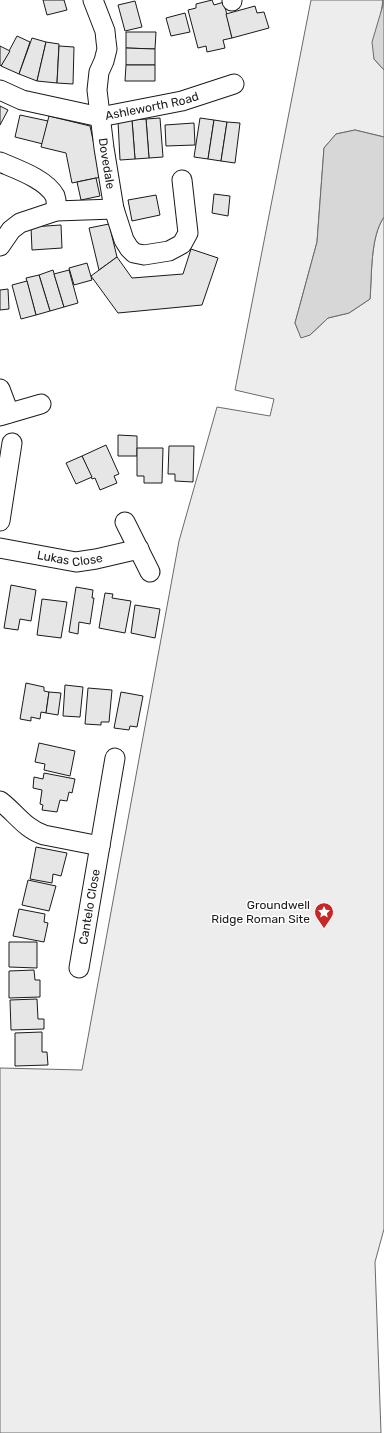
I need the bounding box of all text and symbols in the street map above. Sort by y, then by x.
street label: Ashleworth Road [104,89,200,123]
street label: Dovedale [96,137,118,190]
street label: Lukas Close [36,548,104,569]
street label: Cantelo Close [76,868,103,946]
place label: Groundwell Ridge Roman Site [211,898,310,926]
place icon: Groundwell Ridge Roman Site [313,901,335,929]

